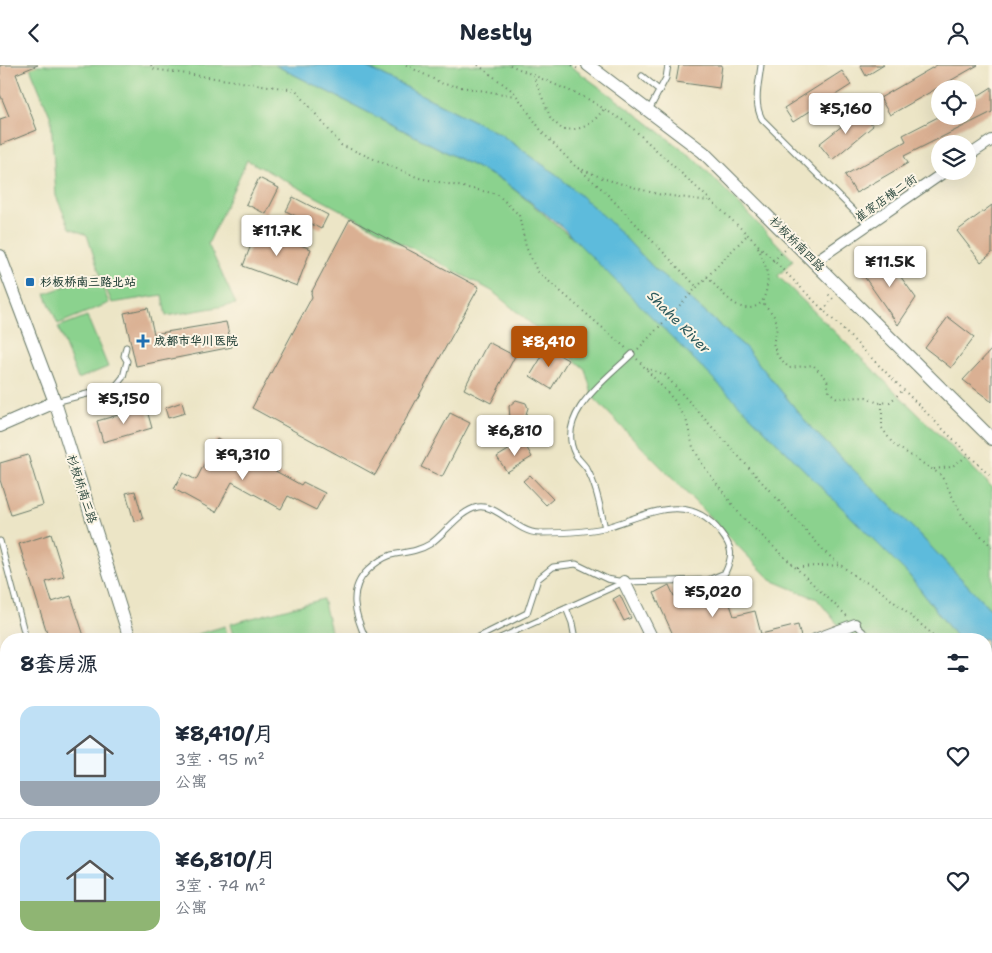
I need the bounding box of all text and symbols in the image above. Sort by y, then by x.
text: Nestly [459,18,533,47]
icon: back [20,19,48,47]
icon: person [944,19,972,47]
map controls [931,80,976,180]
button: locate [931,80,976,125]
pin: ¥5,160 [805,93,887,135]
text: ¥5,160 [820,98,872,119]
button: layers [931,135,976,180]
street label: 崔家店横二街 [852,171,920,225]
street label: 杉板桥南四路 [766,213,828,275]
pin: ¥11.7K [236,215,318,257]
text: ¥11.7K [252,220,302,241]
pin: ¥11.5K [849,245,931,288]
text: ¥11.5K [865,251,915,272]
place label: 杉板桥南三路北站 [40,274,136,290]
marker: 杉板桥南三路北站 [24,276,36,288]
water label: Shahe River [644,287,715,358]
pin: ¥8,410 [508,325,590,368]
text: ¥8,410 [522,331,576,352]
place label: 成都市华川医院 [154,333,238,349]
marker: 成都市华川医院 [136,334,150,348]
pin: ¥5,150 [83,383,165,425]
text: ¥5,150 [98,388,150,409]
pin: ¥6,810 [474,415,556,457]
text: ¥6,810 [488,420,542,441]
pin: ¥9,310 [202,439,284,481]
text: ¥9,310 [216,444,270,465]
street label: 杉板桥南三路 [63,452,101,526]
pin: ¥5,020 [672,575,754,618]
text: ¥5,020 [684,581,742,602]
icon: filters [944,649,972,677]
text: 8套房源 [20,650,98,678]
text: ¥8,410/月 [175,720,274,748]
icon: home [60,726,120,786]
icon: heart [944,742,972,770]
text: 3室 · 95 m² [175,749,265,770]
text: 公寓 [175,771,207,792]
text: ¥6,810/月 [175,846,276,874]
icon: home [60,851,120,911]
icon: heart [944,867,972,895]
text: 3室 · 74 m² [175,875,266,896]
text: 公寓 [175,897,207,918]

